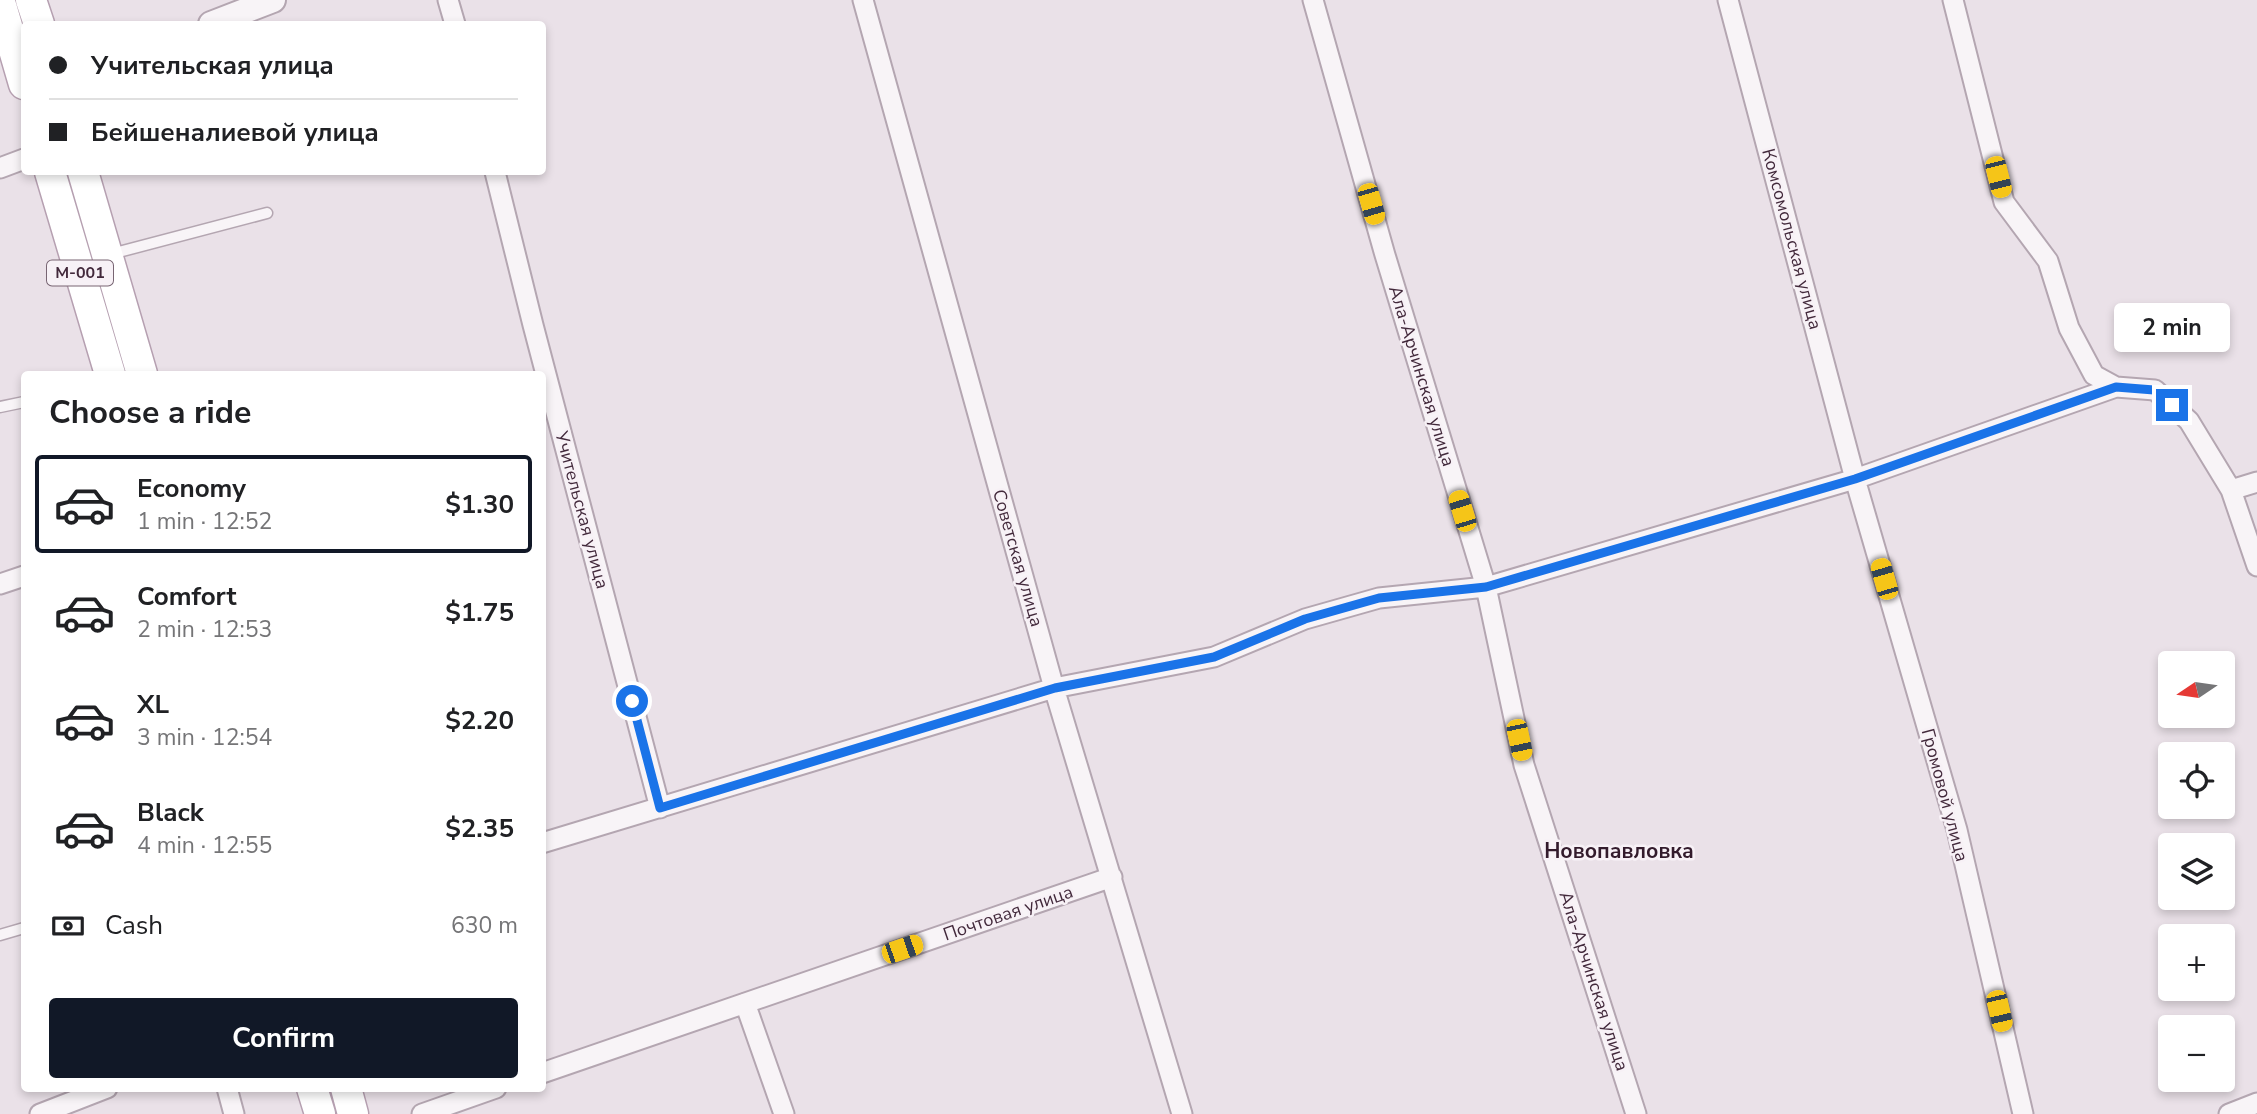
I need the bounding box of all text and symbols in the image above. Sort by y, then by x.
text: Учительская улица [91,48,334,83]
text: Бейшеналиевой улица [91,115,379,150]
street label: Комсомольская улица [1756,146,1828,332]
car [1983,154,2014,200]
car [1356,181,1387,227]
road number: M-001 [47,260,113,286]
street label: Ала-Арчинская улица [1383,283,1461,469]
callout: 2 min [2114,304,2230,352]
text: 2 min [2142,312,2202,343]
route end [2156,389,2188,421]
text: Choose a ride [49,391,251,434]
street label: Учительская улица [549,428,615,591]
text: Economy [137,471,246,506]
icon: car [53,473,116,536]
street label: Советская улица [987,486,1049,630]
text: $1.30 [445,487,514,522]
car [1446,488,1479,534]
text: 1 min · 12:52 [137,506,272,537]
car [1869,556,1900,602]
text: Comfort [137,579,237,614]
icon: car [53,581,116,644]
text: $1.75 [445,595,514,630]
text: 2 min · 12:53 [137,614,272,645]
north arrow [2158,651,2235,728]
map controls [2158,651,2235,1092]
route start [616,685,648,717]
text: XL [137,687,169,722]
icon: car [53,689,116,752]
text: $2.20 [445,703,514,738]
car [1505,717,1534,763]
text: 3 min · 12:54 [137,722,272,753]
street label: Громовой улица [1916,726,1974,864]
button: locate [2158,742,2235,819]
text: Black [137,795,204,830]
icon: car [53,797,116,860]
text: $2.35 [445,811,514,846]
text: 4 min · 12:55 [137,830,272,861]
button: layers [2158,833,2235,910]
district label: Новопавловка [1544,837,1694,865]
street label: Почтовая улица [940,880,1076,946]
street label: Ала-Арчинская улица [1554,888,1634,1074]
icon: cash [49,907,87,945]
text: Cash [105,908,163,943]
text: 630 m [451,910,518,941]
button: + [2158,924,2235,1001]
car [879,932,926,966]
car [1985,988,2014,1034]
button: Confirm [49,998,518,1078]
button: − [2158,1015,2235,1092]

